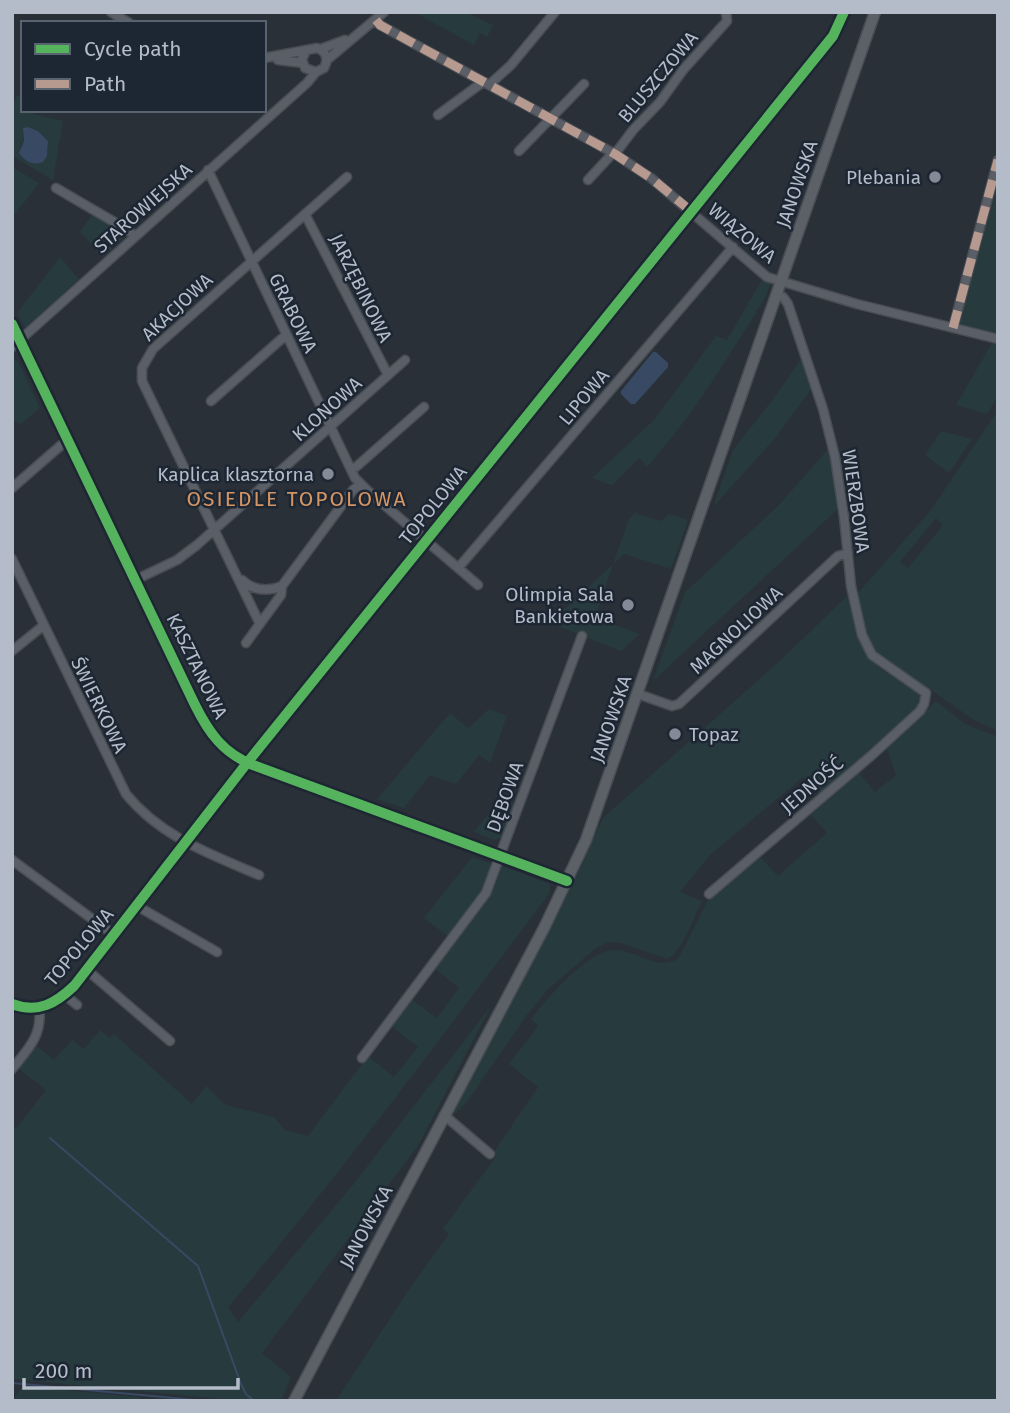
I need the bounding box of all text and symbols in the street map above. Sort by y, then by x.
legend [21,21,266,112]
street label: BLUSZCZOWA [613,27,703,127]
text: Cycle path [84,36,182,62]
text: Path [84,71,126,97]
street label: JANOWSKA [771,137,823,231]
street label: STAROWIEJSKA [89,158,197,258]
place label: Plebania [846,166,921,189]
marker: Plebania [927,169,943,185]
street label: WIĄZOWA [703,198,781,268]
street label: JARZĘBINOWA [325,230,397,346]
street label: AKACJOWA [137,268,217,346]
street label: GRABOWA [264,269,322,357]
street label: LIPOWA [554,364,614,430]
street label: KLONOWA [287,372,367,446]
street label: WIERZBOWA [837,448,875,554]
street label: TOPOLOWA [394,461,472,549]
place label: Kaplica klasztorna [157,463,314,486]
marker: Kaplica klasztorna [320,466,336,482]
district label: OSIEDLE TOPOLOWA [187,486,408,512]
street label: MAGNOLIOWA [685,581,787,679]
place label: Olimpia Sala Bankietowa [505,583,614,628]
marker: Olimpia Sala Bankietowa [620,597,636,613]
street label: KASZTANOWA [162,610,232,723]
street label: ŚWIERKOWA [66,653,132,757]
street label: JANOWSKA [585,672,637,766]
place label: Topaz [689,723,739,746]
marker: Topaz [667,726,683,742]
street label: JEDNOŚĆ [776,751,848,818]
street label: DĘBOWA [482,758,528,836]
street label: TOPOLOWA [40,903,118,991]
street label: JANOWSKA [335,1181,398,1272]
scale bar [24,1346,238,1390]
text: 200 m [35,1358,92,1384]

